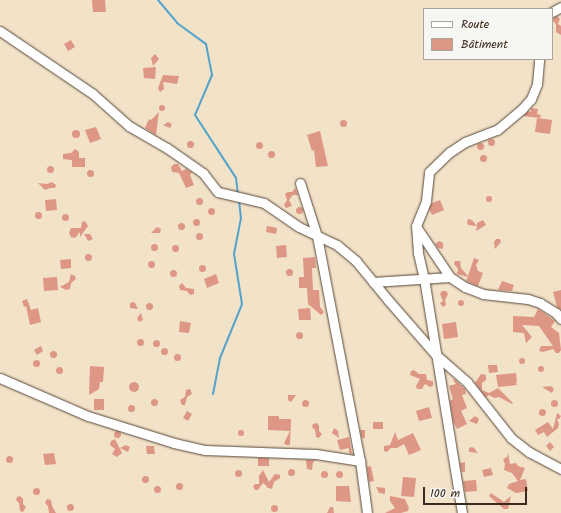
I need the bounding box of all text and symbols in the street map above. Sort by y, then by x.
legend [423,8,553,60]
text: Route [461,15,489,34]
text: Bâtiment [461,35,508,54]
scale bar [425,479,529,505]
text: 100 m [430,484,460,503]

